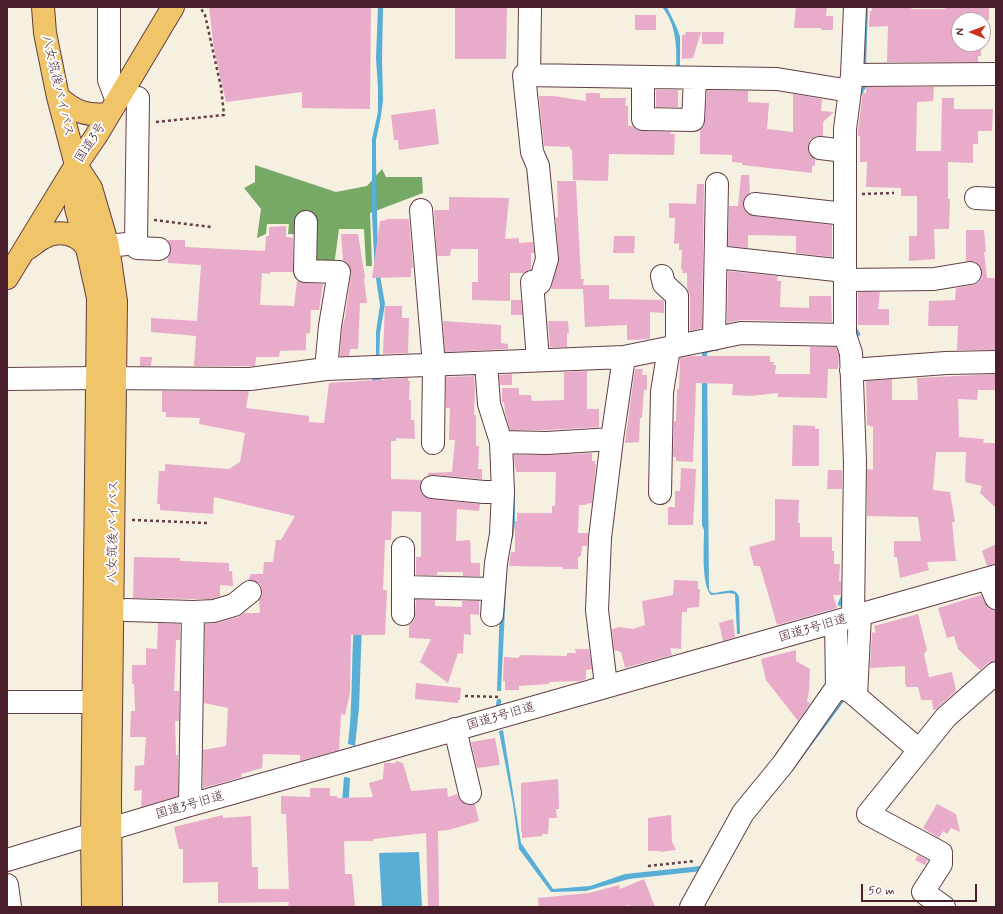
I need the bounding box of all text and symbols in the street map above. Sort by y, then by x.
north arrow [951,12,991,52]
text: N [953,28,967,36]
street label: 八女筑後バイパス [38,34,76,138]
street label: 国道3号 [72,120,110,166]
street label: 八女筑後バイパス [105,480,123,584]
street label: 国道3号旧道 [777,612,849,646]
street label: 国道3号旧道 [465,700,537,734]
street label: 国道3号旧道 [154,789,226,823]
scale bar [863,876,979,902]
text: 50 m [868,883,895,899]

